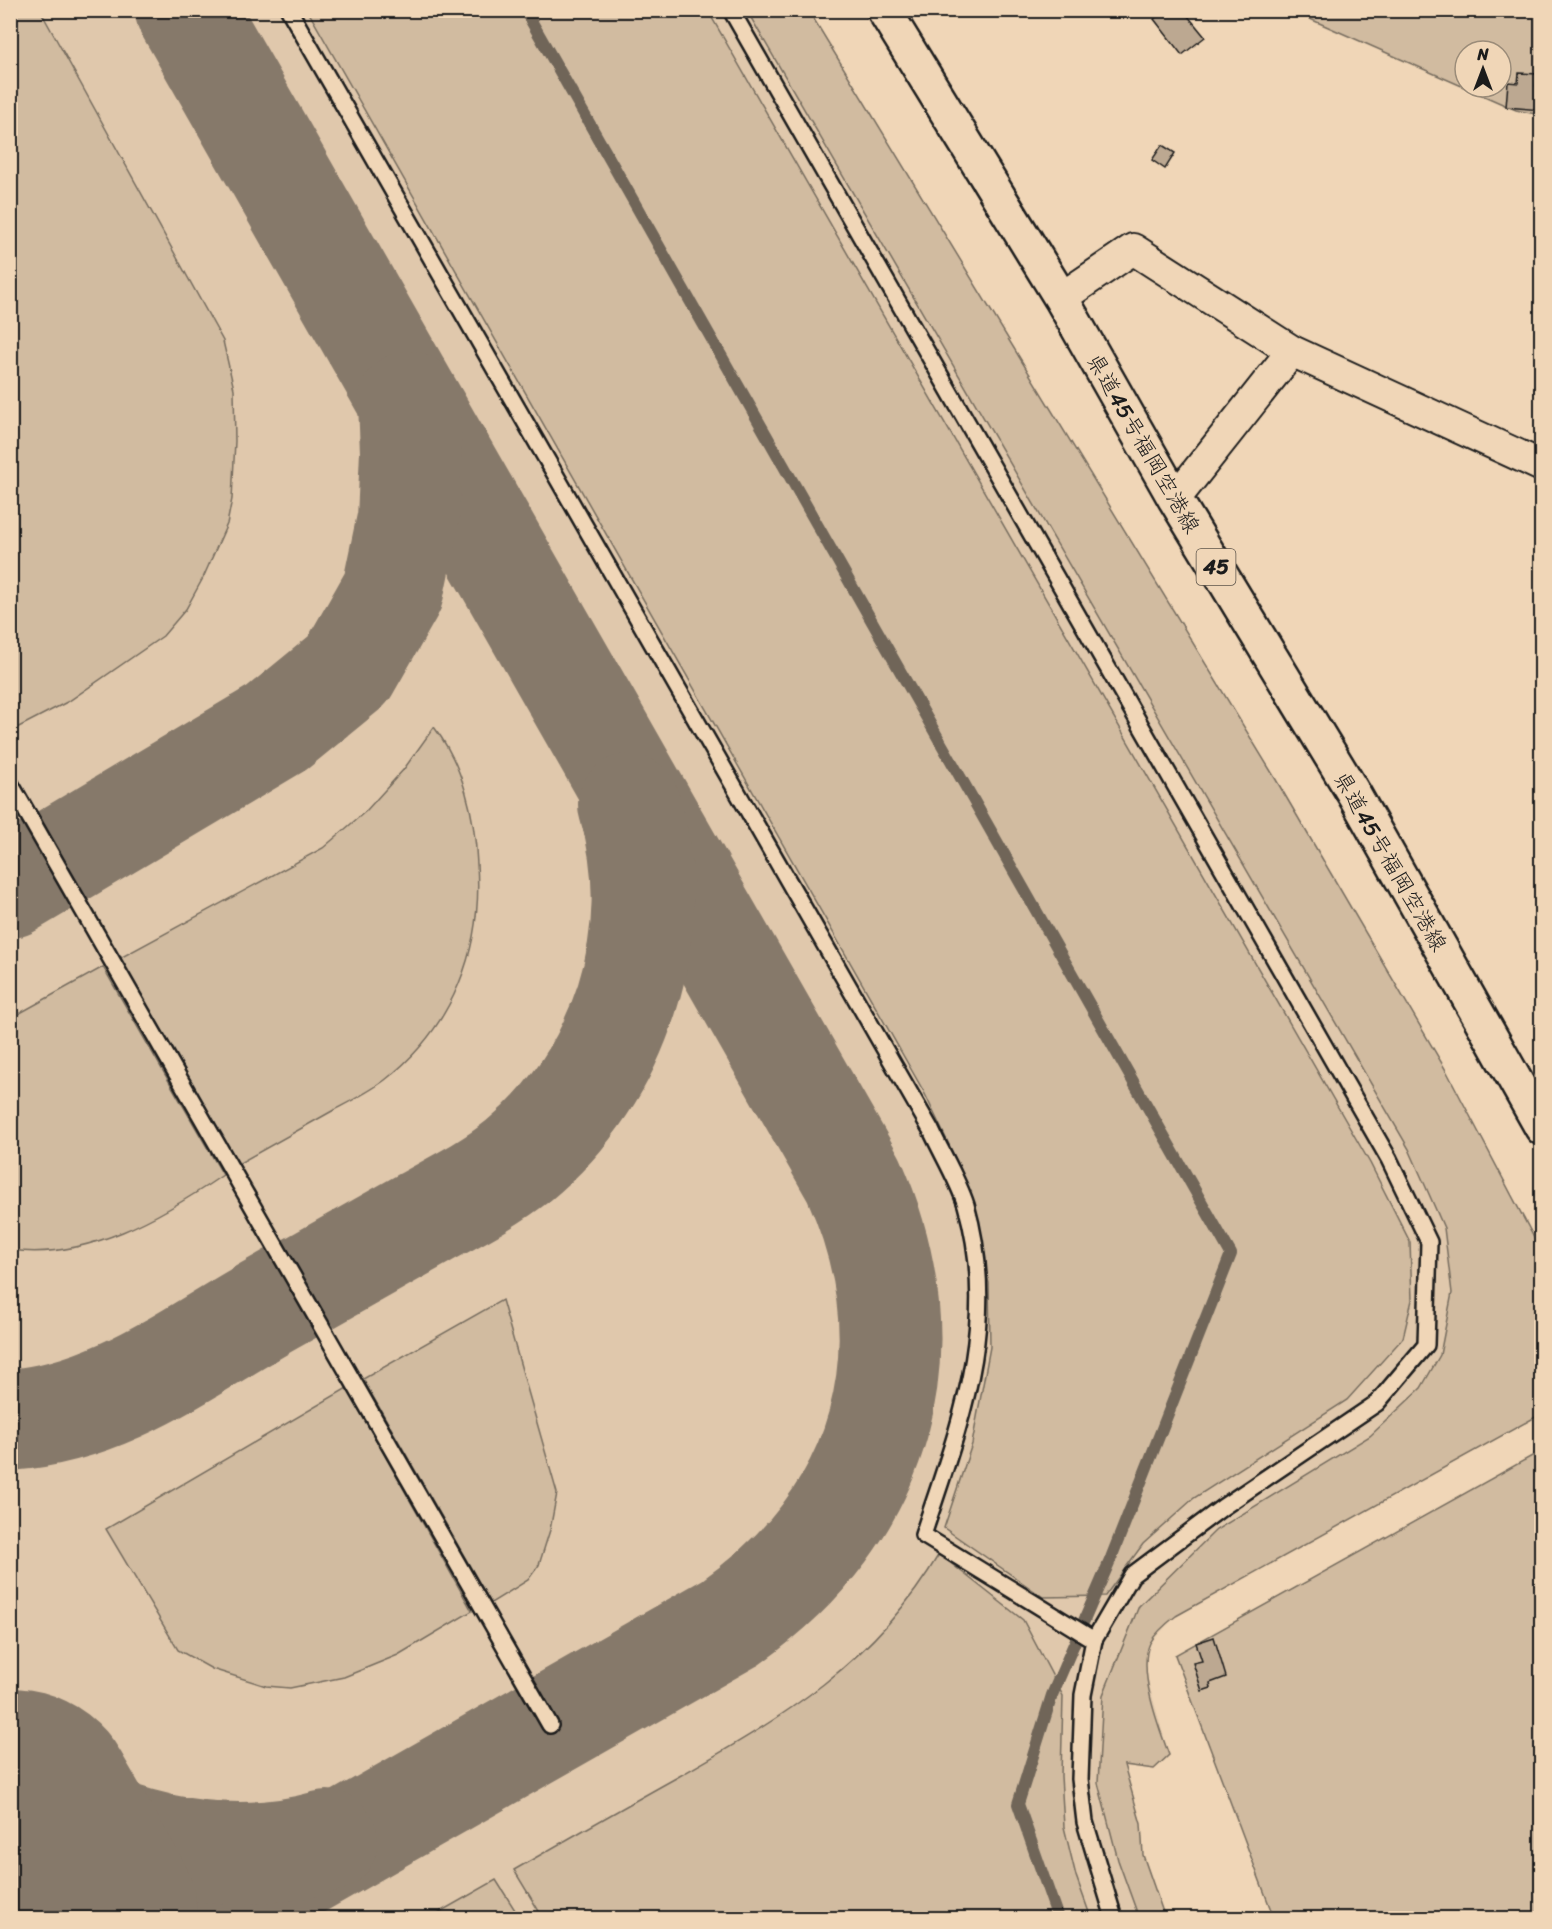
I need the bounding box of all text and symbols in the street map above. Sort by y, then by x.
north arrow [1453,39,1513,99]
text: N [1476,40,1489,69]
street label: 県道45号福岡空港線 [1076,346,1211,541]
road number: 45 [1196,549,1236,585]
street label: 県道45号福岡空港線 [1323,764,1458,959]

